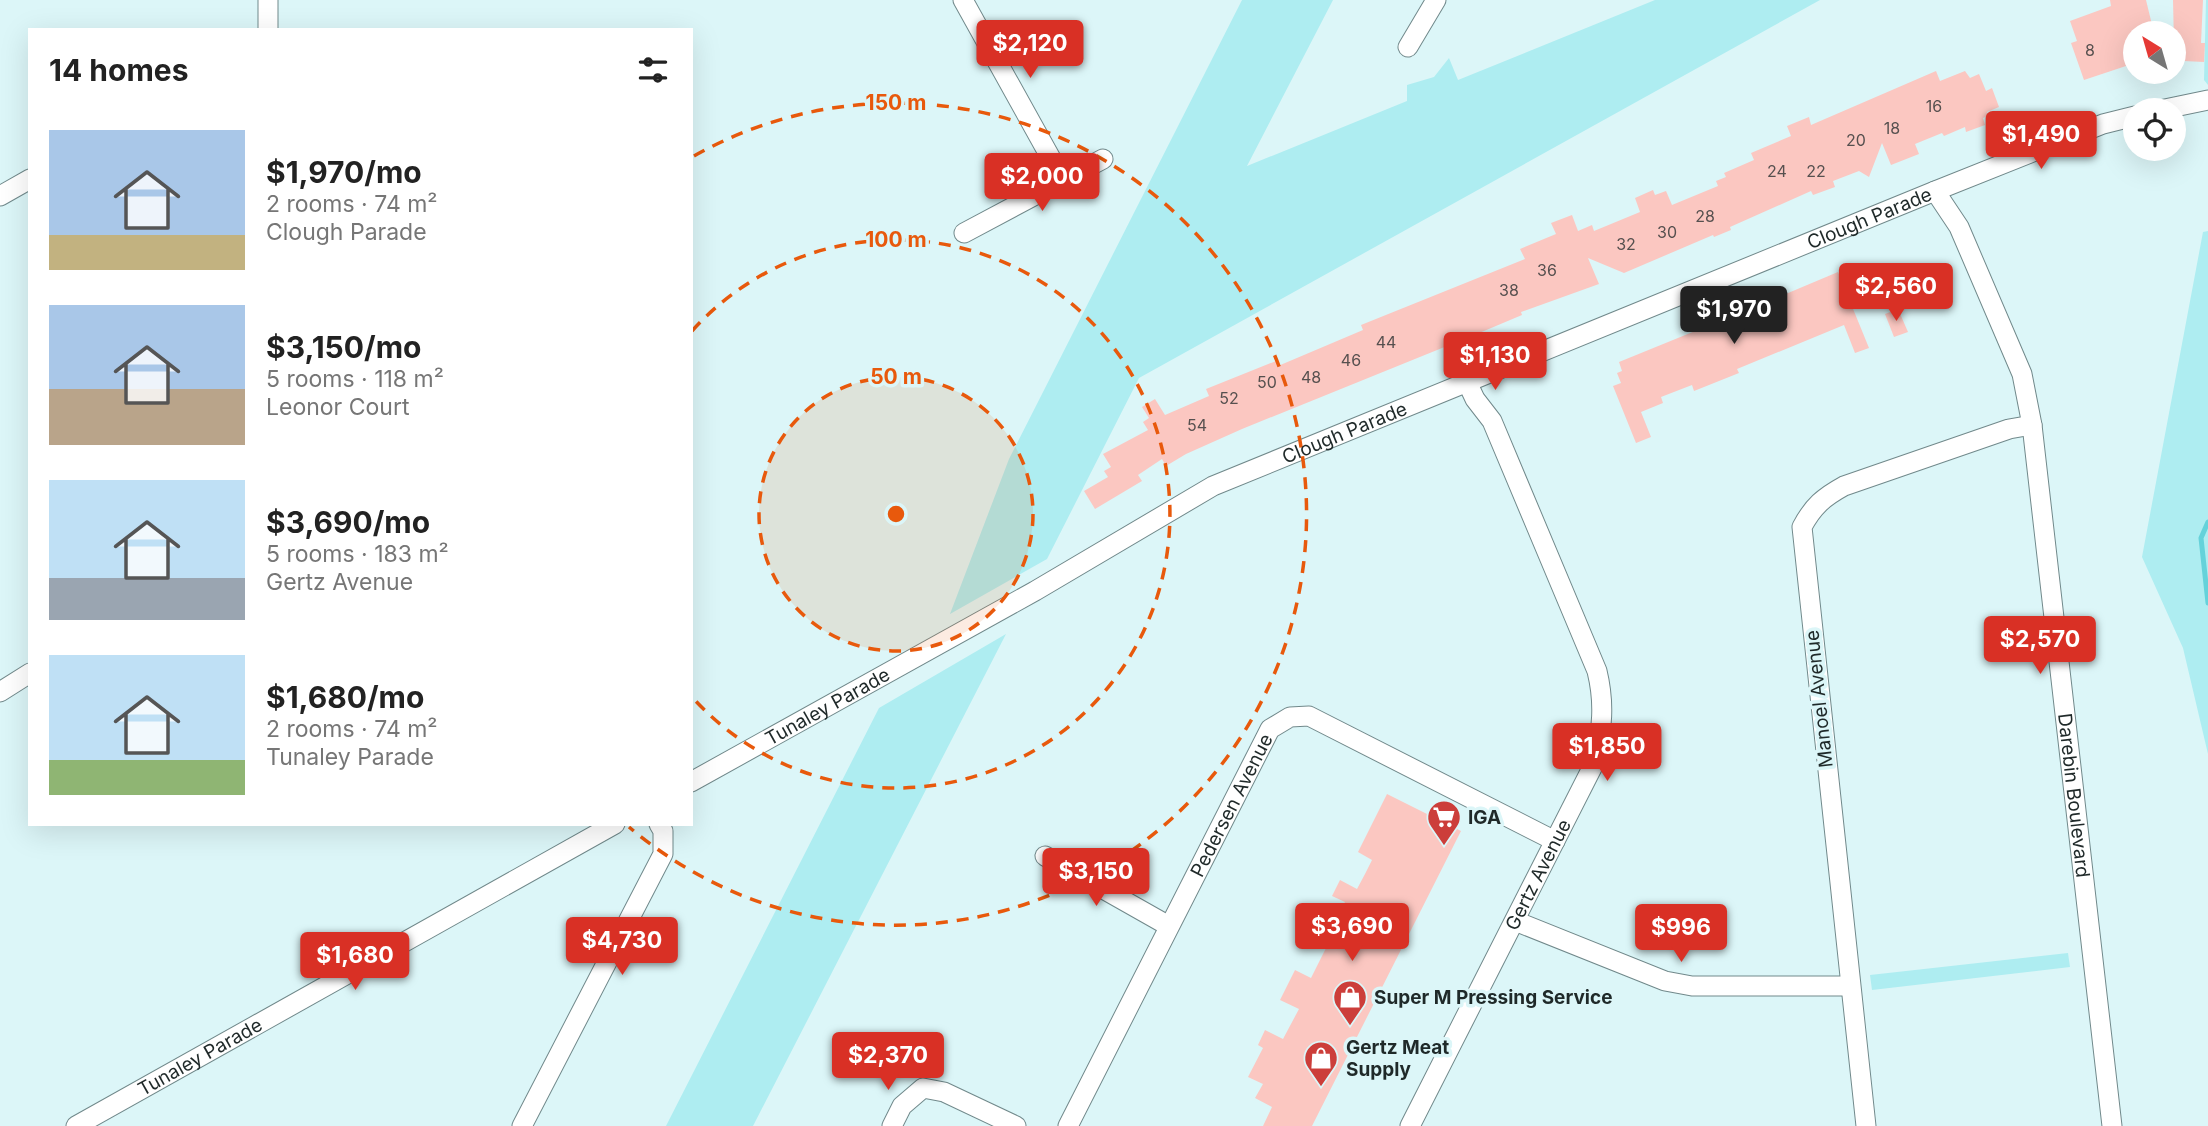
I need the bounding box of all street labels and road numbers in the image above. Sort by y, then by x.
street label: Clough Parade [1803,182,1935,254]
street label: Clough Parade [1279,397,1410,468]
street label: Manoel Avenue [1800,629,1838,769]
street label: Tunaley Parade [761,663,894,750]
street label: Darebin Boulevard [2053,712,2095,879]
street label: Pedersen Avenue [1185,730,1277,881]
street label: Gertz Avenue [1500,815,1576,934]
street label: Tunaley Parade [134,1013,266,1101]

